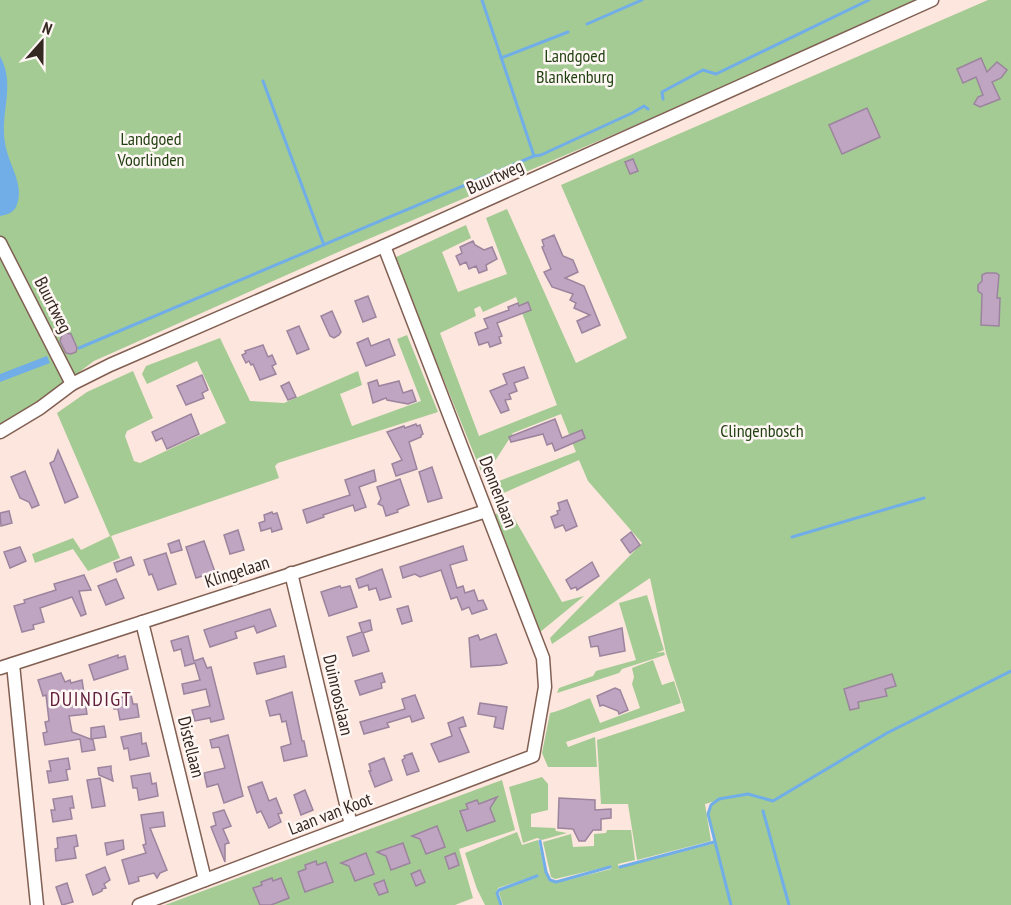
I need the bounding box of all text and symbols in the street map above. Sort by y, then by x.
north arrow [12,12,72,72]
text: N [40,17,55,39]
park label: Landgoed Blankenburg [536,44,614,88]
park label: Landgoed Voorlinden [116,127,185,171]
street label: Buurtweg [463,154,527,199]
street label: Buurtweg [30,273,77,337]
park label: Clingenbosch [720,419,804,442]
street label: Dennenlaan [474,453,523,531]
street label: Klingelaan [202,550,272,593]
street label: Duinrooslaan [318,652,359,737]
district label: DUINDIGT [50,686,132,712]
street label: Distellaan [173,714,210,780]
street label: Laan van Koot [285,787,375,840]

